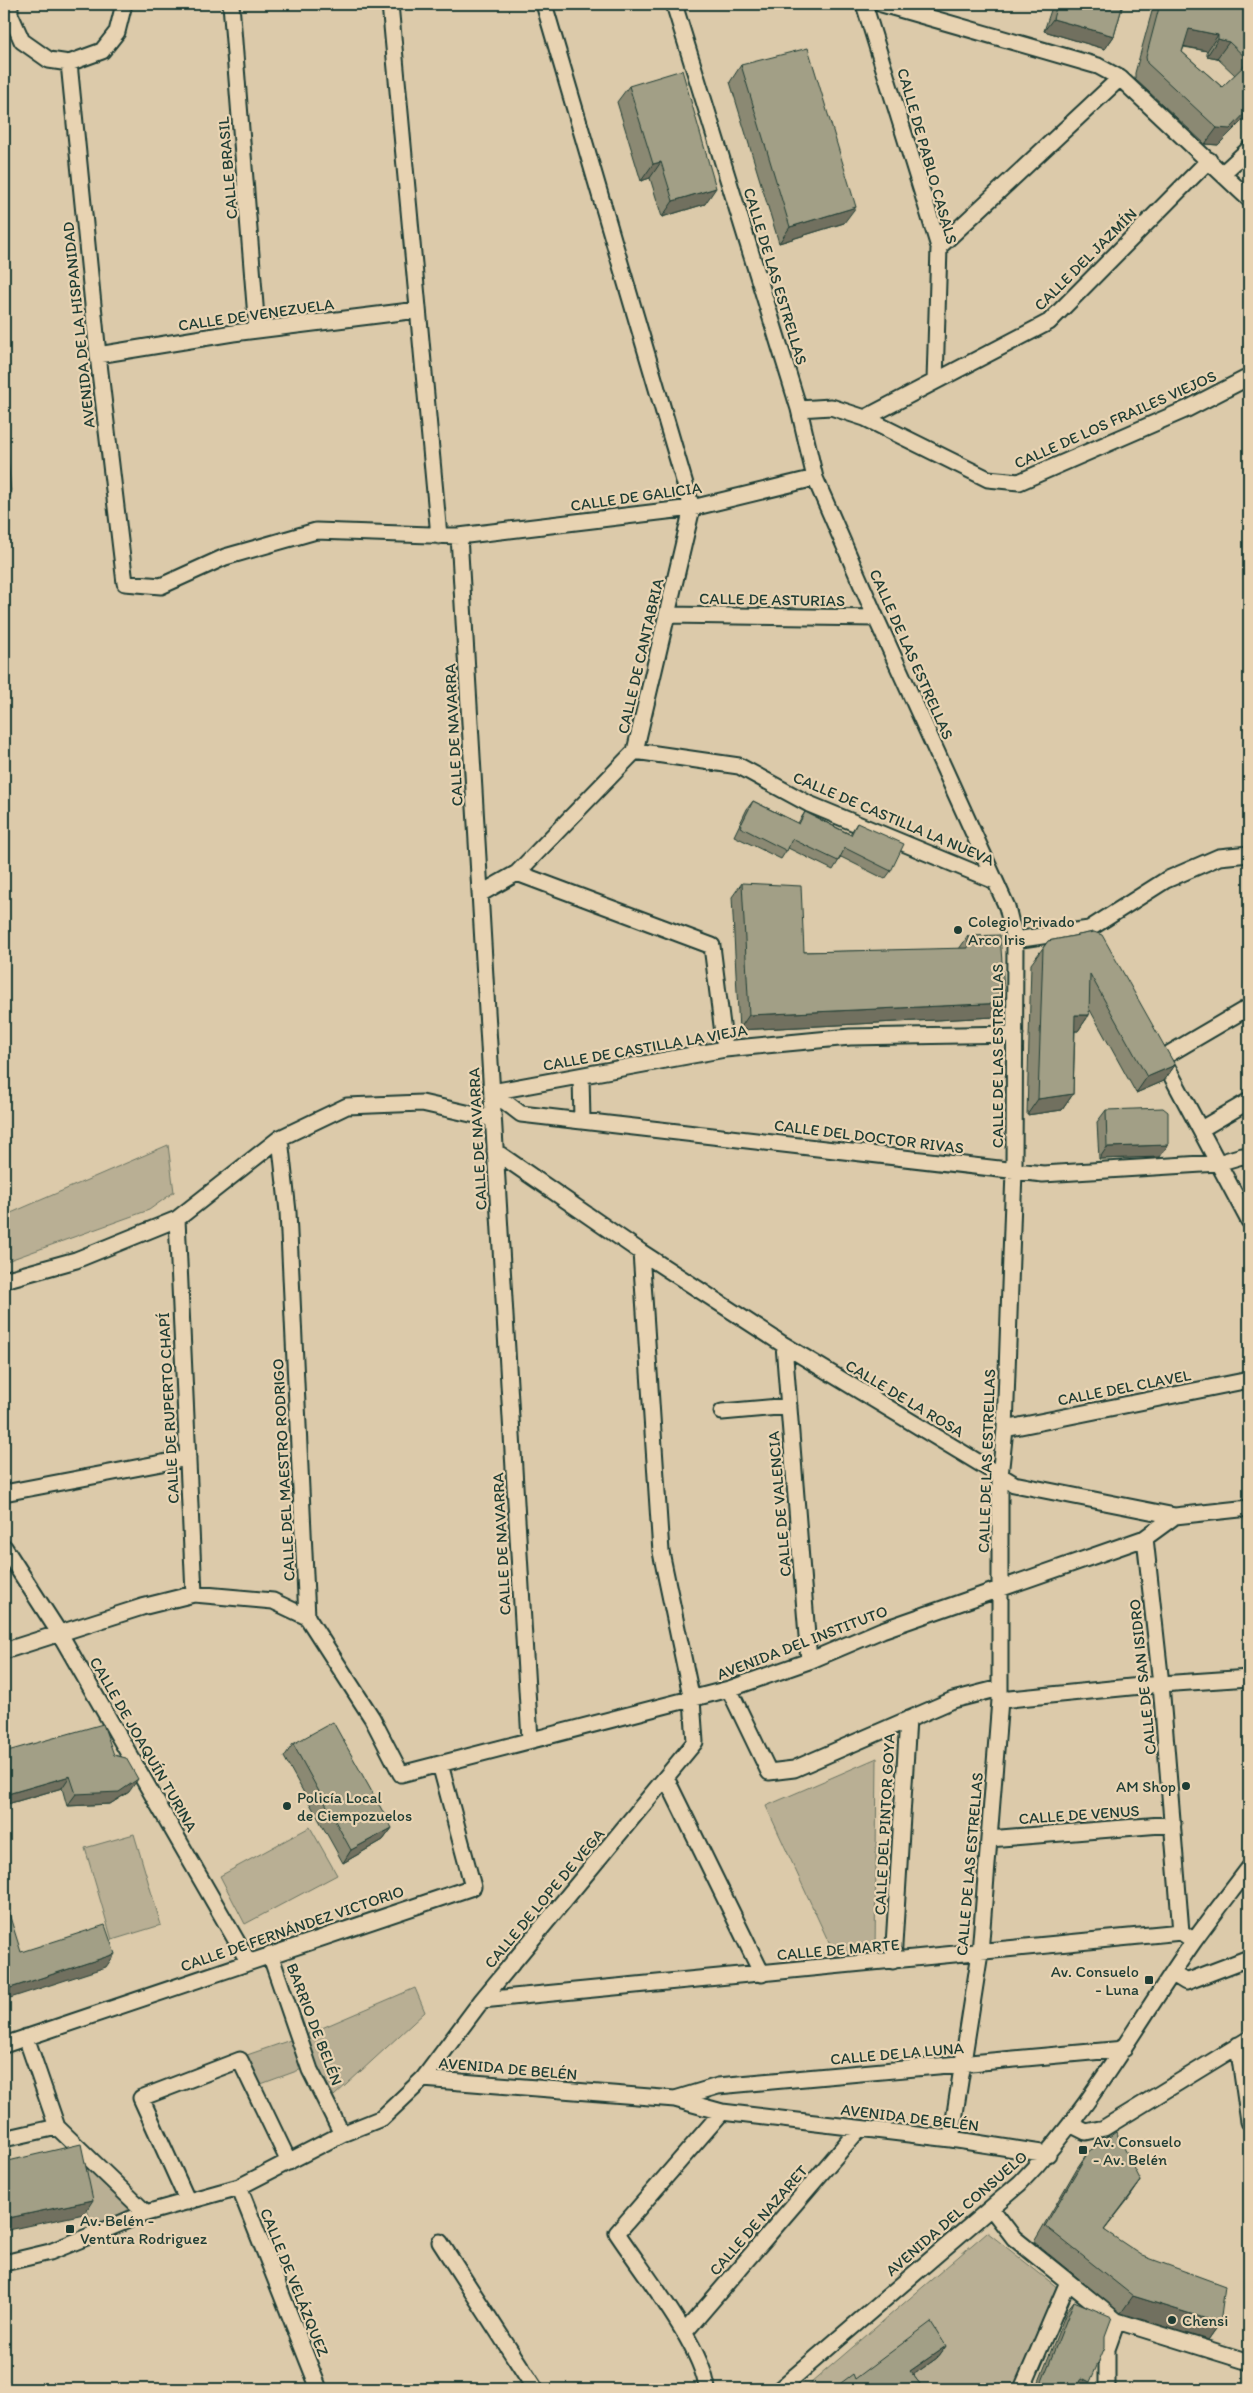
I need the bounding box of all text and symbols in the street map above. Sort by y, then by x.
street label: CALLE DE PABLO CASALS [893,66,962,246]
street label: CALLE BRASIL [214,116,241,220]
street label: CALLE DE LAS ESTRELLAS [739,185,812,367]
street label: CALLE DEL JAZMÍN [1030,204,1141,315]
street label: AVENIDA DE LA HISPANIDAD [58,221,99,429]
street label: CALLE DE VENEZUELA [177,294,335,335]
street label: CALLE DE LOS FRAILES VIEJOS [1011,366,1219,473]
street label: CALLE DE GALICIA [569,478,703,515]
street label: CALLE DE LAS ESTRELLAS [865,566,958,742]
street label: CALLE DE CANTABRIA [613,576,668,736]
street label: CALLE DE ASTURIAS [699,589,845,610]
street label: CALLE DE NAVARRA [440,663,467,807]
street label: CALLE DE CASTILLA LA NUEVA [790,767,997,870]
place label: Colegio Privado Arco Iris [968,912,1075,949]
marker: Colegio Privado Arco Iris [952,924,964,936]
street label: CALLE DE LAS ESTRELLAS [988,964,1007,1148]
street label: CALLE DE CASTILLA LA VIEJA [541,1020,749,1075]
street label: CALLE DE NAVARRA [464,1067,491,1211]
street label: CALLE DEL DOCTOR RIVAS [773,1115,965,1158]
street label: CALLE DE RUPERTO CHAPÍ [154,1312,183,1504]
street label: CALLE DE LA ROSA [842,1356,967,1441]
street label: CALLE DEL MAESTRO RODRIGO [268,1358,299,1582]
street label: CALLE DEL CLAVEL [1056,1365,1192,1410]
street label: CALLE DE LAS ESTRELLAS [974,1369,999,1553]
street label: CALLE DE VALENCIA [764,1430,795,1578]
street label: CALLE DE NAVARRA [488,1472,515,1616]
street label: CALLE DE SAN ISIDRO [1125,1598,1160,1756]
street label: AVENIDA DEL INSTITUTO [714,1601,890,1684]
street label: CALLE DE JOAQUÍN TURINA [86,1653,201,1835]
street label: CALLE DEL PINTOR GOYA [870,1732,899,1916]
street label: CALLE DE LAS ESTRELLAS [952,1771,987,1957]
place label: AM Shop [1116,1777,1176,1796]
marker: AM Shop [1180,1780,1192,1792]
place label: Policía Local de Ciempozuelos [297,1788,412,1825]
marker: Policía Local de Ciempozuelos [281,1800,293,1812]
street label: CALLE DE VENUS [1018,1801,1140,1828]
street label: CALLE DE LOPE DE VEGA [480,1825,608,1972]
street label: CALLE DE FERNÁNDEZ VICTORIO [178,1881,406,1976]
street label: CALLE DE MARTE [776,1935,900,1964]
street label: BARRIO DE BELÉN [282,1960,347,2088]
place label: Av. Consuelo - Luna [1051,1962,1139,1999]
marker: Av. Consuelo - Luna [1143,1974,1155,1986]
street label: CALLE DE LA LUNA [829,2038,965,2069]
street label: AVENIDA DE BELÉN [438,2053,578,2084]
street label: AVENIDA DE BELÉN [840,2100,980,2135]
place label: Av. Consuelo - Av. Belén [1093,2132,1181,2169]
marker: Av. Consuelo - Av. Belén [1077,2144,1089,2156]
street label: AVENIDA DEL CONSUELO [882,2147,1031,2280]
street label: CALLE DE NAZARET [705,2161,812,2279]
street label: CALLE DE VELÁZQUEZ [256,2205,333,2359]
place label: Av. Belén - Ventura Rodriguez [80,2211,208,2248]
marker: Av. Belén - Ventura Rodriguez [64,2223,76,2235]
place label: Chensi [1182,2311,1228,2330]
marker: Chensi [1166,2314,1178,2326]

